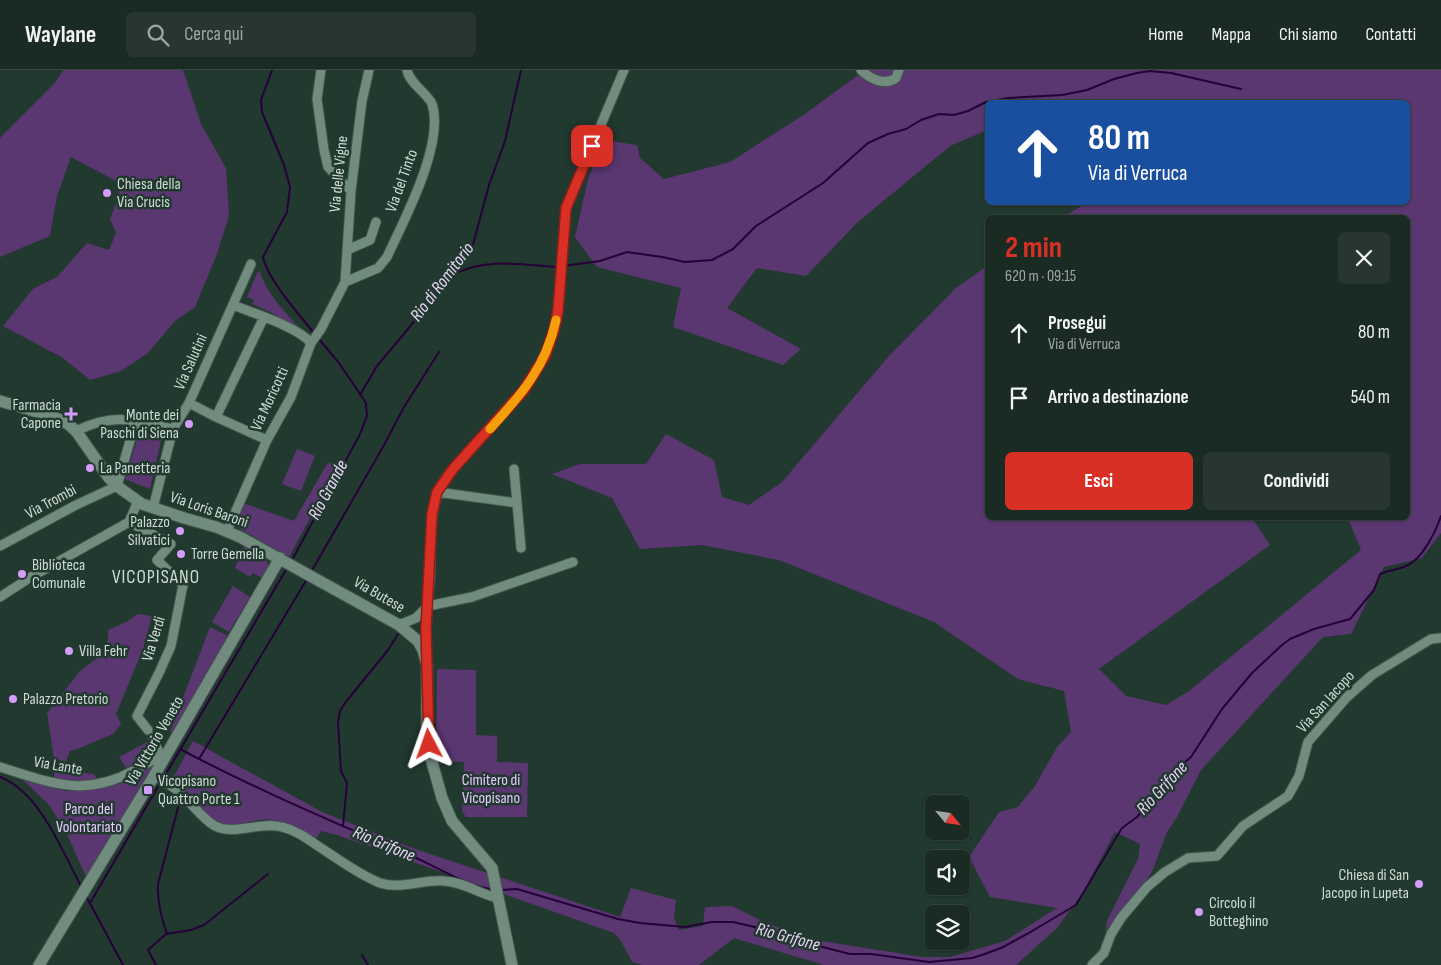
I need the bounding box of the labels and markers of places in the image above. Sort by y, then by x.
pin [571,125,613,167]
place label: Chiesa della Via Crucis [117,175,181,212]
marker: Chiesa della Via Crucis [101,187,113,199]
place label: Farmacia Capone [13,396,61,433]
place label: Monte dei Paschi di Siena [100,406,179,443]
marker: Farmacia Capone [65,408,77,420]
marker: Monte dei Paschi di Siena [183,418,195,430]
place label: La Panetteria [100,459,170,478]
marker: La Panetteria [84,462,96,474]
place label: Palazzo Silvatici [128,513,170,550]
marker: Palazzo Silvatici [174,525,186,537]
place label: Torre Gemella [191,545,264,564]
marker: Torre Gemella [175,548,187,560]
place label: Biblioteca Comunale [32,556,86,593]
marker: Biblioteca Comunale [16,568,28,580]
place label: Villa Fehr [79,642,128,661]
marker: Villa Fehr [63,645,75,657]
place label: Palazzo Pretorio [23,690,108,709]
marker: Palazzo Pretorio [7,693,19,705]
place label: Vicopisano Quattro Porte 1 [158,772,240,809]
marker: Vicopisano Quattro Porte 1 [142,784,154,796]
place label: Chiesa di San Jacopo in Lupeta [1321,866,1409,903]
marker: Chiesa di San Jacopo in Lupeta [1413,878,1425,890]
place label: Circolo il Botteghino [1209,894,1269,931]
marker: Circolo il Botteghino [1193,906,1205,918]

